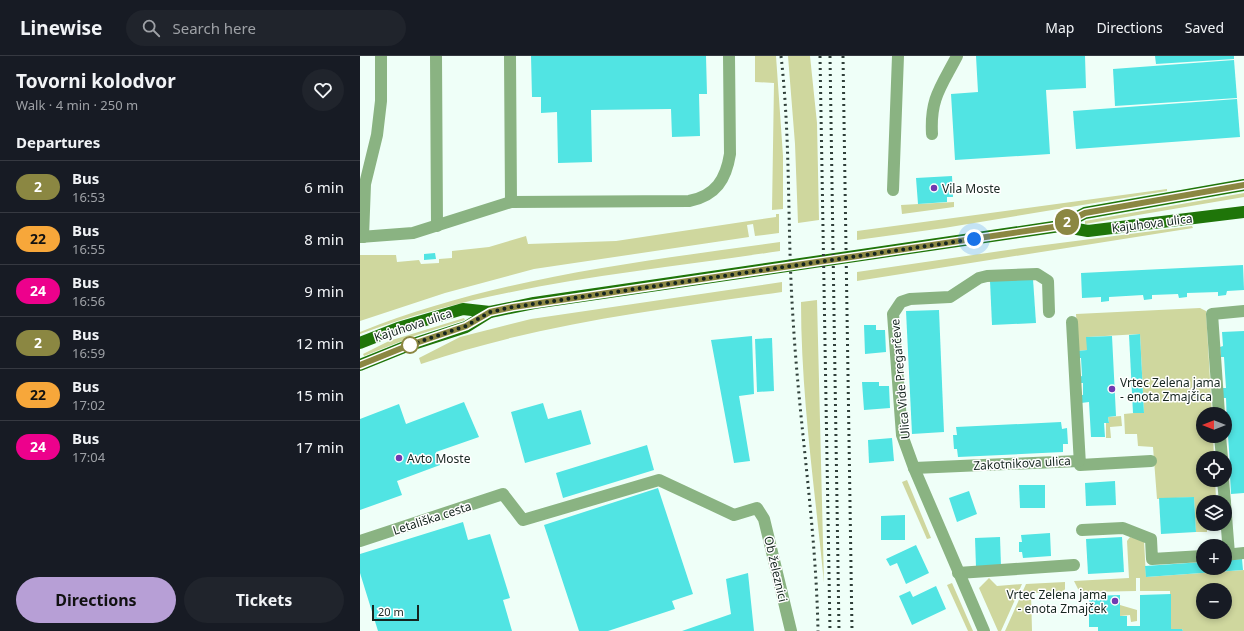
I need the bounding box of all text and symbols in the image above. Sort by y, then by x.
search box [126,10,406,46]
text: Linewise [20,15,102,41]
icon: search [140,17,162,39]
text: Search here [172,18,256,38]
text: Map [1045,18,1074,37]
text: Directions [1096,18,1163,37]
text: Saved [1185,18,1224,37]
text: Tovorni kolodvor [16,68,176,94]
button: heart [302,69,344,111]
text: Walk · 4 min · 250 m [16,96,138,114]
text: Departures [16,132,100,152]
text: Bus [72,168,99,188]
text: 2 [34,177,42,196]
text: 6 min [304,177,344,197]
place label: Vila Moste [942,180,1000,197]
marker: Vila Moste [929,183,939,193]
text: 16:53 [72,188,105,206]
line badge: 2 [1054,209,1080,235]
street label: Kajuhova ulica [1111,210,1193,236]
text: 2 [1063,212,1071,231]
text: Bus [72,220,99,240]
text: 22 [30,229,46,248]
text: 8 min [304,229,344,249]
your location [964,229,984,249]
text: 16:55 [72,240,105,258]
text: Bus [72,272,99,292]
text: 24 [30,281,46,300]
text: 9 min [304,281,344,301]
text: 16:56 [72,292,105,310]
street label: Kajuhova ulica [372,304,454,346]
street label: Ulica Vide Pregarčeve [886,318,914,440]
text: Bus [72,324,99,344]
text: 2 [34,333,42,352]
text: 12 min [296,333,344,353]
unlabelled marker [401,336,419,354]
text: 16:59 [72,344,105,362]
place label: Vrtec Zelena jama - enota Zmajčica [1120,374,1221,405]
text: Bus [72,376,99,396]
marker: Vrtec Zelena jama - enota Zmajčica [1107,384,1117,394]
text: 22 [30,385,46,404]
text: 15 min [296,385,344,405]
text: 17:02 [72,396,105,414]
north arrow [1196,407,1232,443]
map controls [1196,407,1232,619]
text: Bus [72,428,99,448]
text: 24 [30,437,46,456]
text: 17 min [296,437,344,457]
text: 17:04 [72,448,105,466]
place label: Avto Moste [407,450,471,467]
button: locate [1196,451,1232,487]
street label: Zakotnikova ulica [973,452,1071,474]
marker: Avto Moste [394,453,404,463]
button: layers [1196,495,1232,531]
street label: Letališka cesta [391,497,473,539]
street label: Ob železnici [760,534,792,604]
button: + [1196,539,1232,575]
button: Directions [16,577,176,623]
button: Tickets [184,577,344,623]
button: − [1196,583,1232,619]
place label: Vrtec Zelena jama - enota Zmajček [1006,586,1108,617]
marker: Vrtec Zelena jama - enota Zmajček [1110,596,1120,606]
scale bar [372,603,419,622]
text: 20 m [378,604,404,619]

